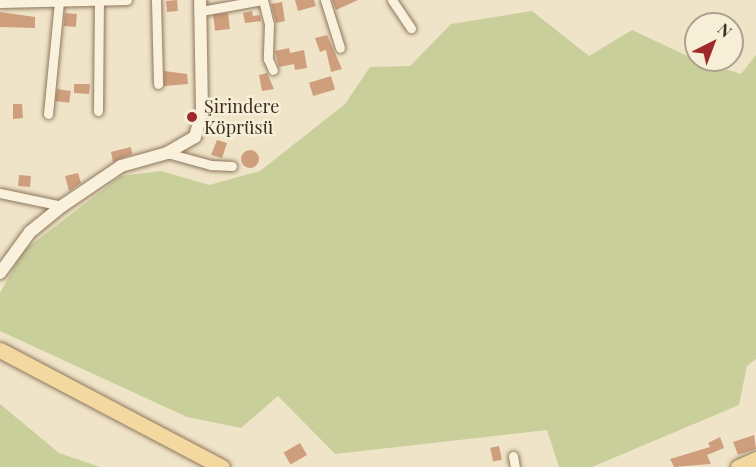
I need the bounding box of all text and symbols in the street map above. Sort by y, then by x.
north arrow [684,12,744,72]
text: N [714,18,736,41]
place label: Şirindere Köprüsü [204,96,279,138]
marker: Şirindere Köprüsü [185,110,199,124]

